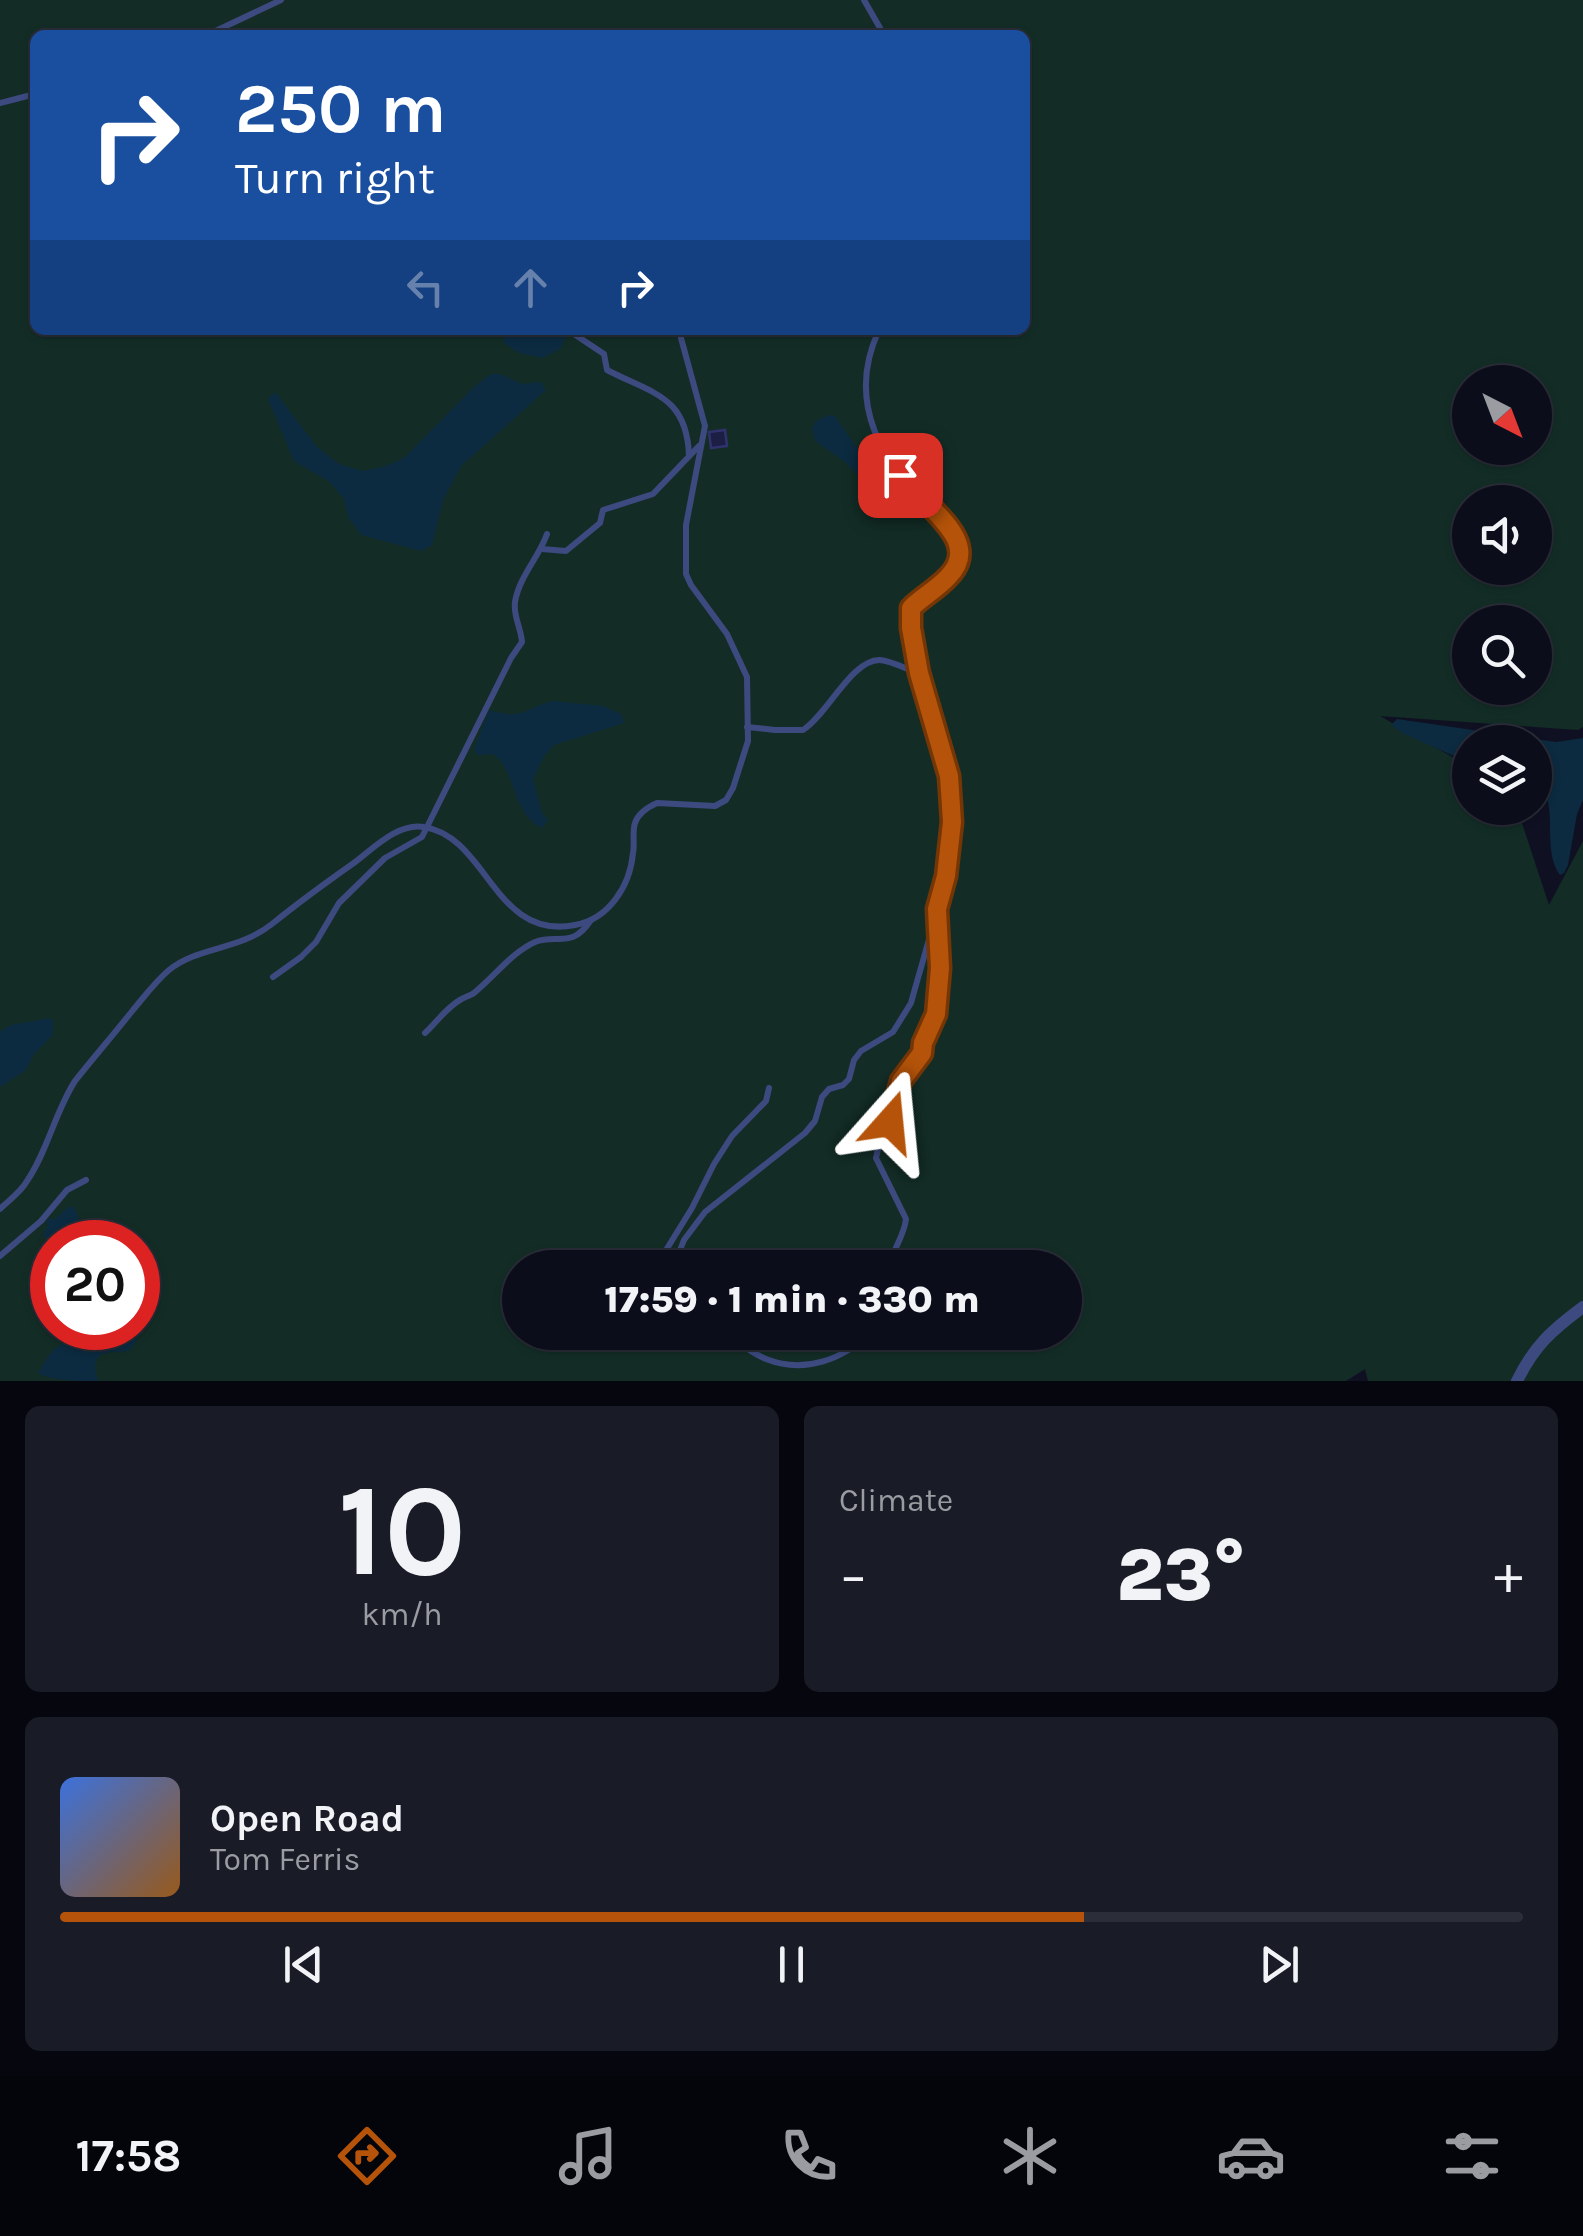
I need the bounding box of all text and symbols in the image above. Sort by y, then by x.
text: 250 m [235,68,447,150]
icon: right [70,70,200,200]
text: Turn right [235,152,435,204]
icon: left [398,260,453,315]
icon: ahead [503,260,558,315]
icon: right [608,260,663,315]
north arrow [1452,365,1552,465]
map controls [1452,365,1552,825]
pin [858,433,943,518]
icon: arrive [873,448,928,503]
button: sound [1452,485,1552,585]
button: search [1452,605,1552,705]
button: layers [1452,725,1552,825]
position arrow [838,1070,942,1174]
speed limit sign: 20 [30,1220,160,1350]
text: 17:59 · 1 min · 330 m [604,1277,980,1322]
text: 10 [338,1455,466,1607]
text: Climate [839,1482,953,1519]
text: 23° [1116,1531,1246,1619]
text: − [839,1543,868,1607]
text: + [1494,1543,1523,1607]
text: km/h [361,1596,443,1633]
text: Open Road [210,1796,404,1841]
text: Tom Ferris [210,1841,360,1878]
icon: previous [276,1937,331,1992]
icon: pause [764,1937,819,1992]
icon: next [1252,1937,1307,1992]
icon: directions [332,2121,402,2191]
icon: music [553,2121,623,2191]
icon: phone [774,2121,844,2191]
icon: climate [995,2121,1065,2191]
icon: car [1216,2121,1286,2191]
icon: filters [1437,2121,1507,2191]
text: 17:58 [76,2130,181,2182]

